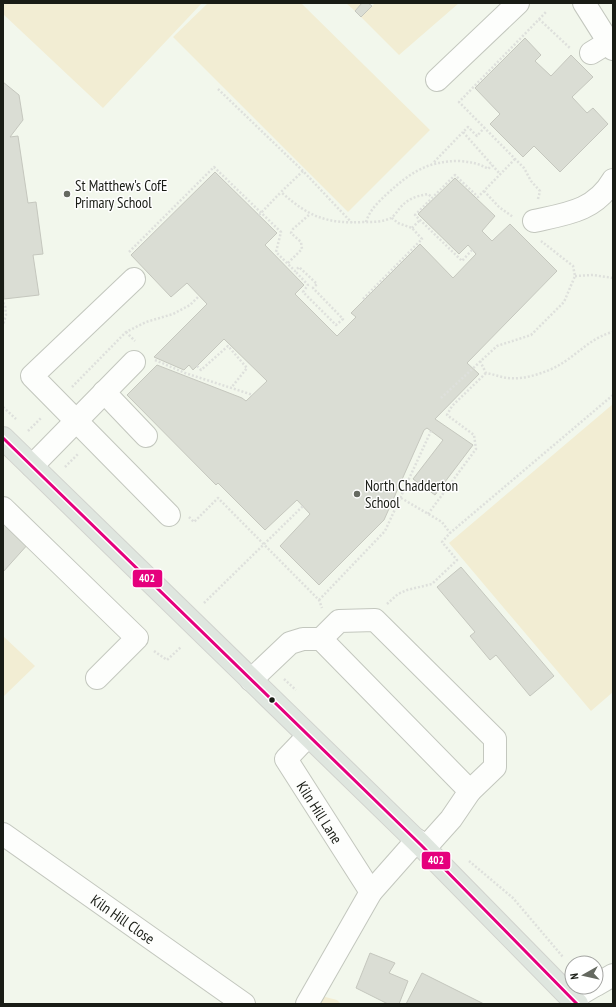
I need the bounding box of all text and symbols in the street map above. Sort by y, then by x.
place label: St Matthew's CofE Primary School [75,176,167,212]
marker: St Matthew's CofE Primary School [62,189,72,199]
place label: North Chadderton School [365,476,458,512]
marker: North Chadderton School [352,489,362,499]
line badge: 402 [132,569,163,588]
text: 402 [139,571,155,585]
unlabelled marker [267,695,277,705]
street label: Kiln Hill Lane [293,778,347,847]
line badge: 402 [421,851,451,870]
text: 402 [428,853,444,867]
street label: Kiln Hill Close [88,890,159,948]
north arrow [564,955,604,995]
text: N [567,972,581,980]

